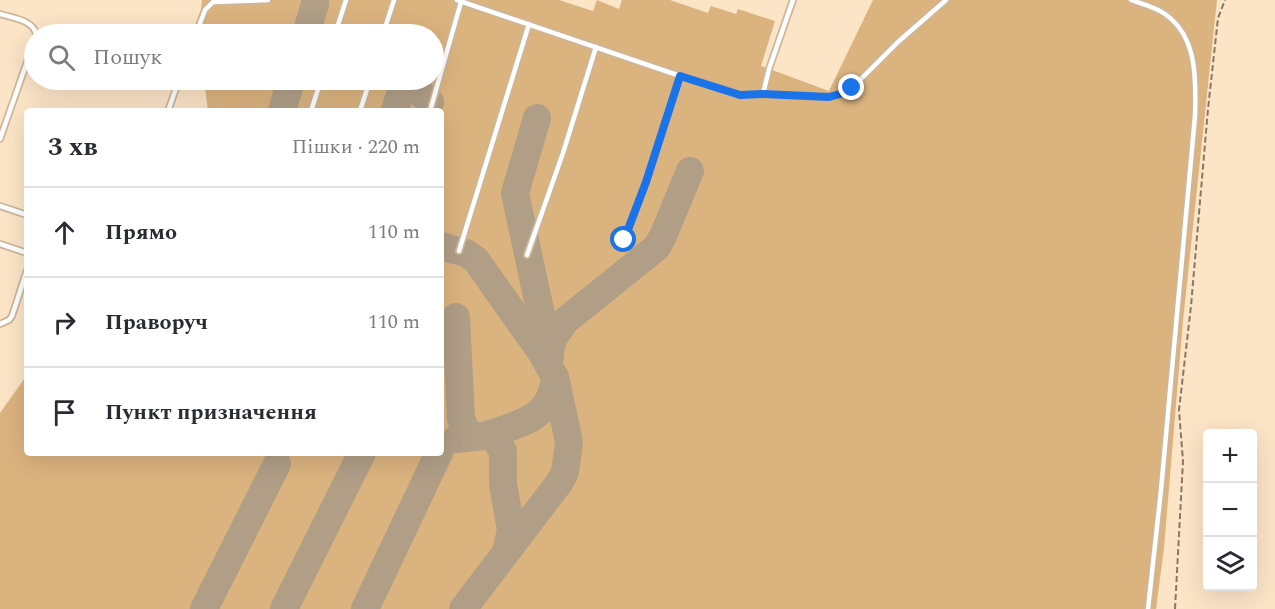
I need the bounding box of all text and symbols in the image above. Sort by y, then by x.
search box [24,24,444,90]
icon: search [45,41,78,74]
text: Пошук [93,41,163,74]
route end [838,74,864,100]
text: 3 хв [48,127,98,167]
text: Пішки · 220 m [292,132,420,162]
icon: ahead [48,216,81,249]
text: Прямо [105,216,177,249]
text: 110 m [368,217,420,247]
route start [610,226,636,252]
icon: right [48,306,81,339]
text: Праворуч [105,306,208,339]
text: 110 m [368,307,420,337]
icon: arrive [48,396,81,429]
text: Пункт призначення [105,396,317,429]
map controls [1203,429,1257,591]
button: + [1203,429,1257,483]
button: − [1203,483,1257,537]
button: layers [1203,537,1257,591]

